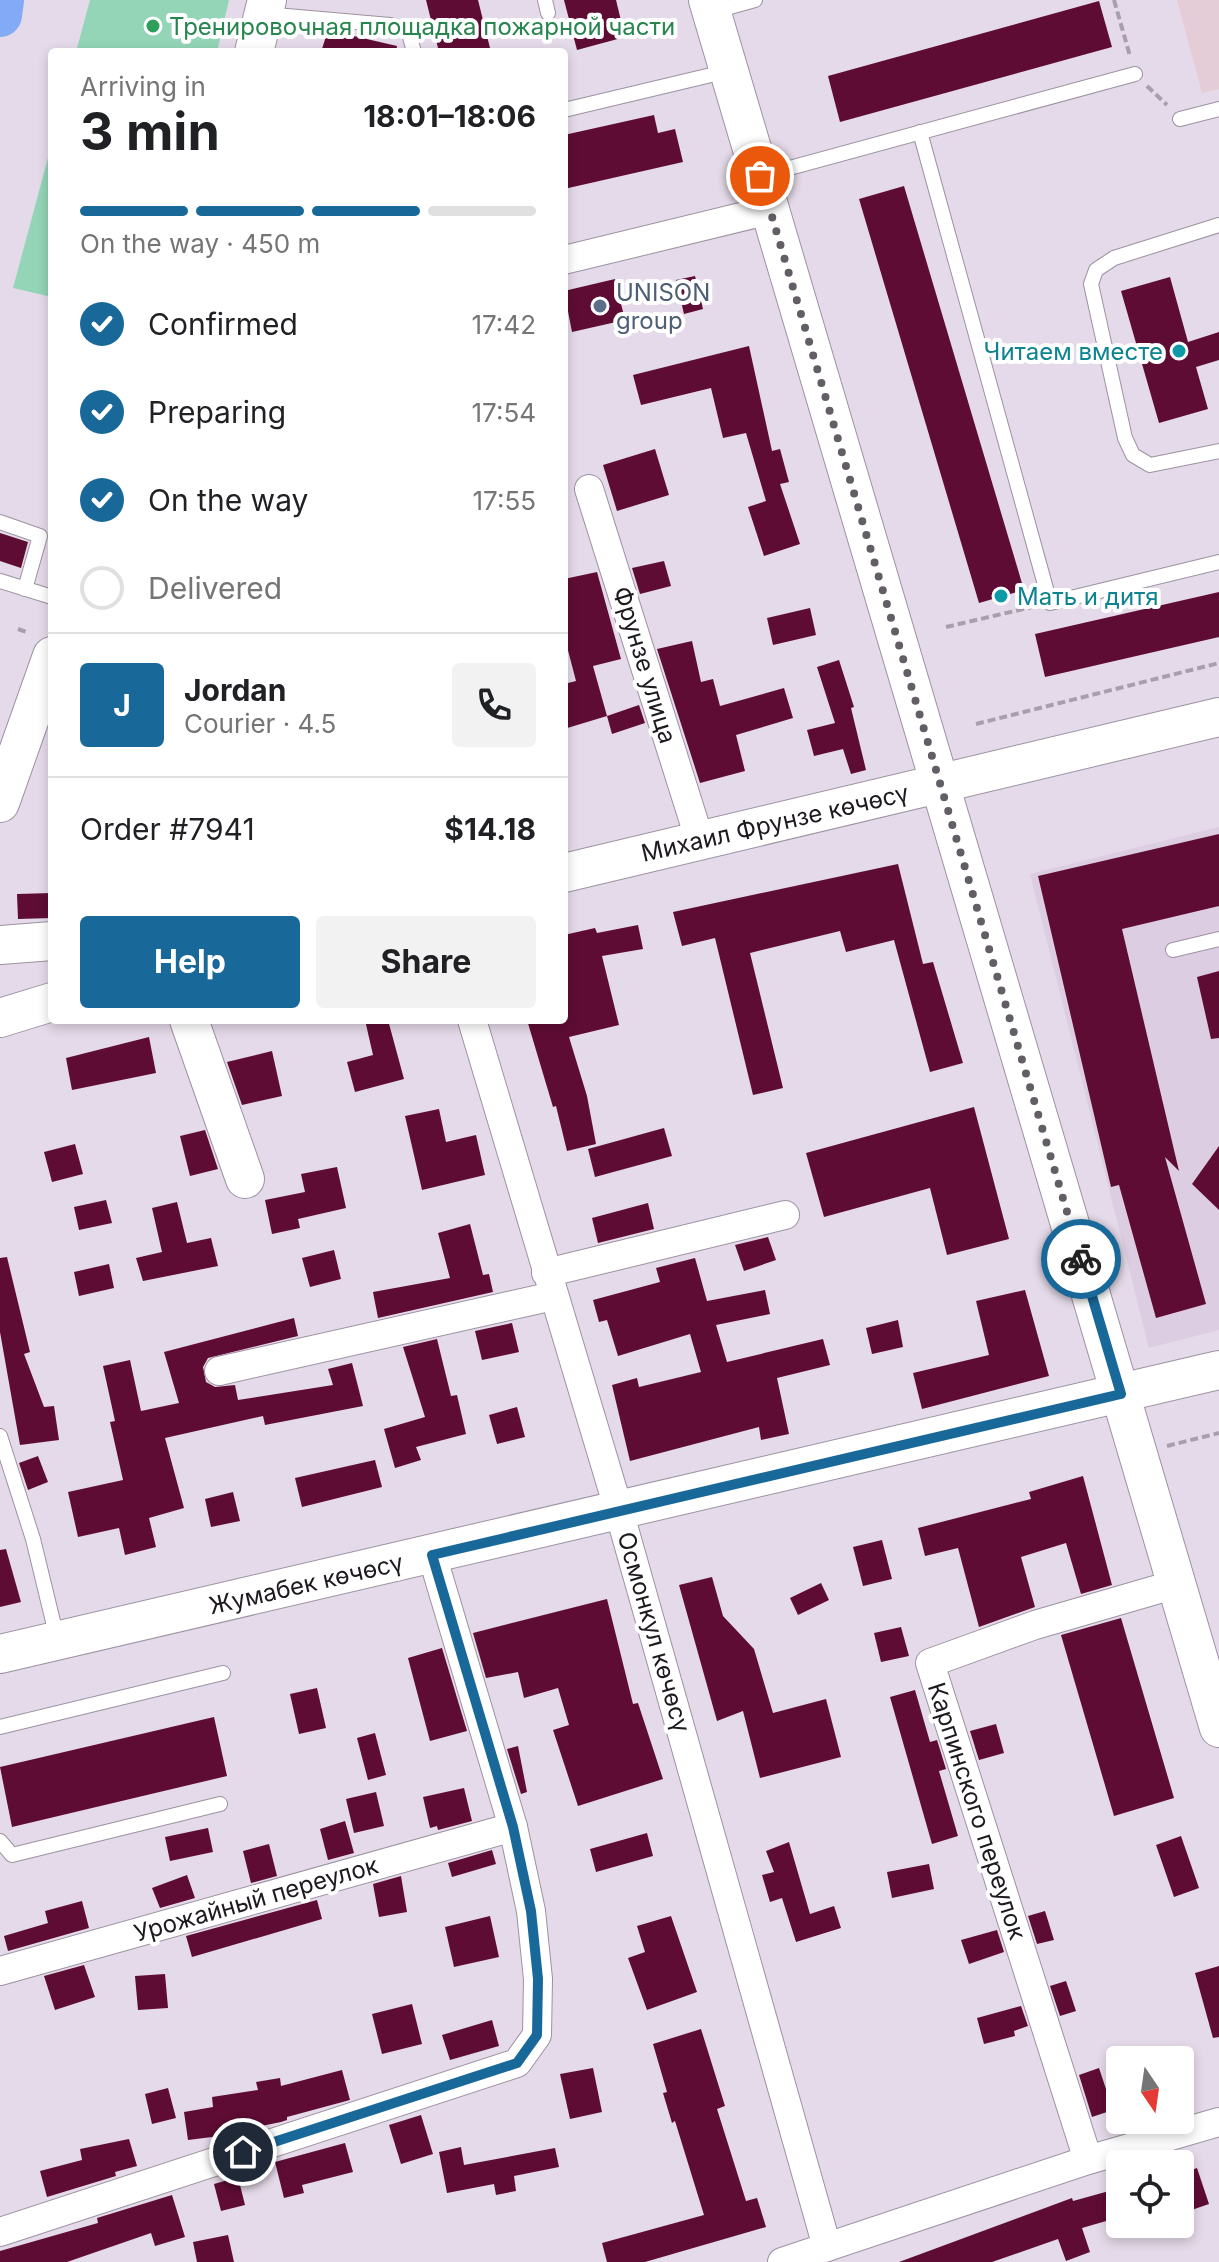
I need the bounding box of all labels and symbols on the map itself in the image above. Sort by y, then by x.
place label: Тренировочная площадка пожарной части [169,12,675,41]
marker: Тренировочная площадка пожарной части [144,17,162,35]
pin [726,142,794,210]
place label: UNISON group [616,278,710,335]
marker: UNISON group [591,297,609,315]
place label: Читаем вместе [984,337,1163,366]
marker: Читаем вместе [1170,342,1188,360]
place label: Мать и дитя [1017,582,1159,611]
street label: Фрунзе улица [607,583,683,747]
marker: Мать и дитя [992,587,1010,605]
street label: Михаил Фрунзе көчөсү [638,778,912,868]
courier [1041,1219,1121,1299]
street label: Осмонкул көчөсү [612,1528,696,1736]
street label: Жумабек көчөсү [206,1548,406,1620]
street label: Карпинского переулок [922,1679,1032,1943]
street label: Урожайный переулок [131,1850,381,1948]
north arrow [1106,2046,1194,2134]
pin [209,2118,277,2186]

